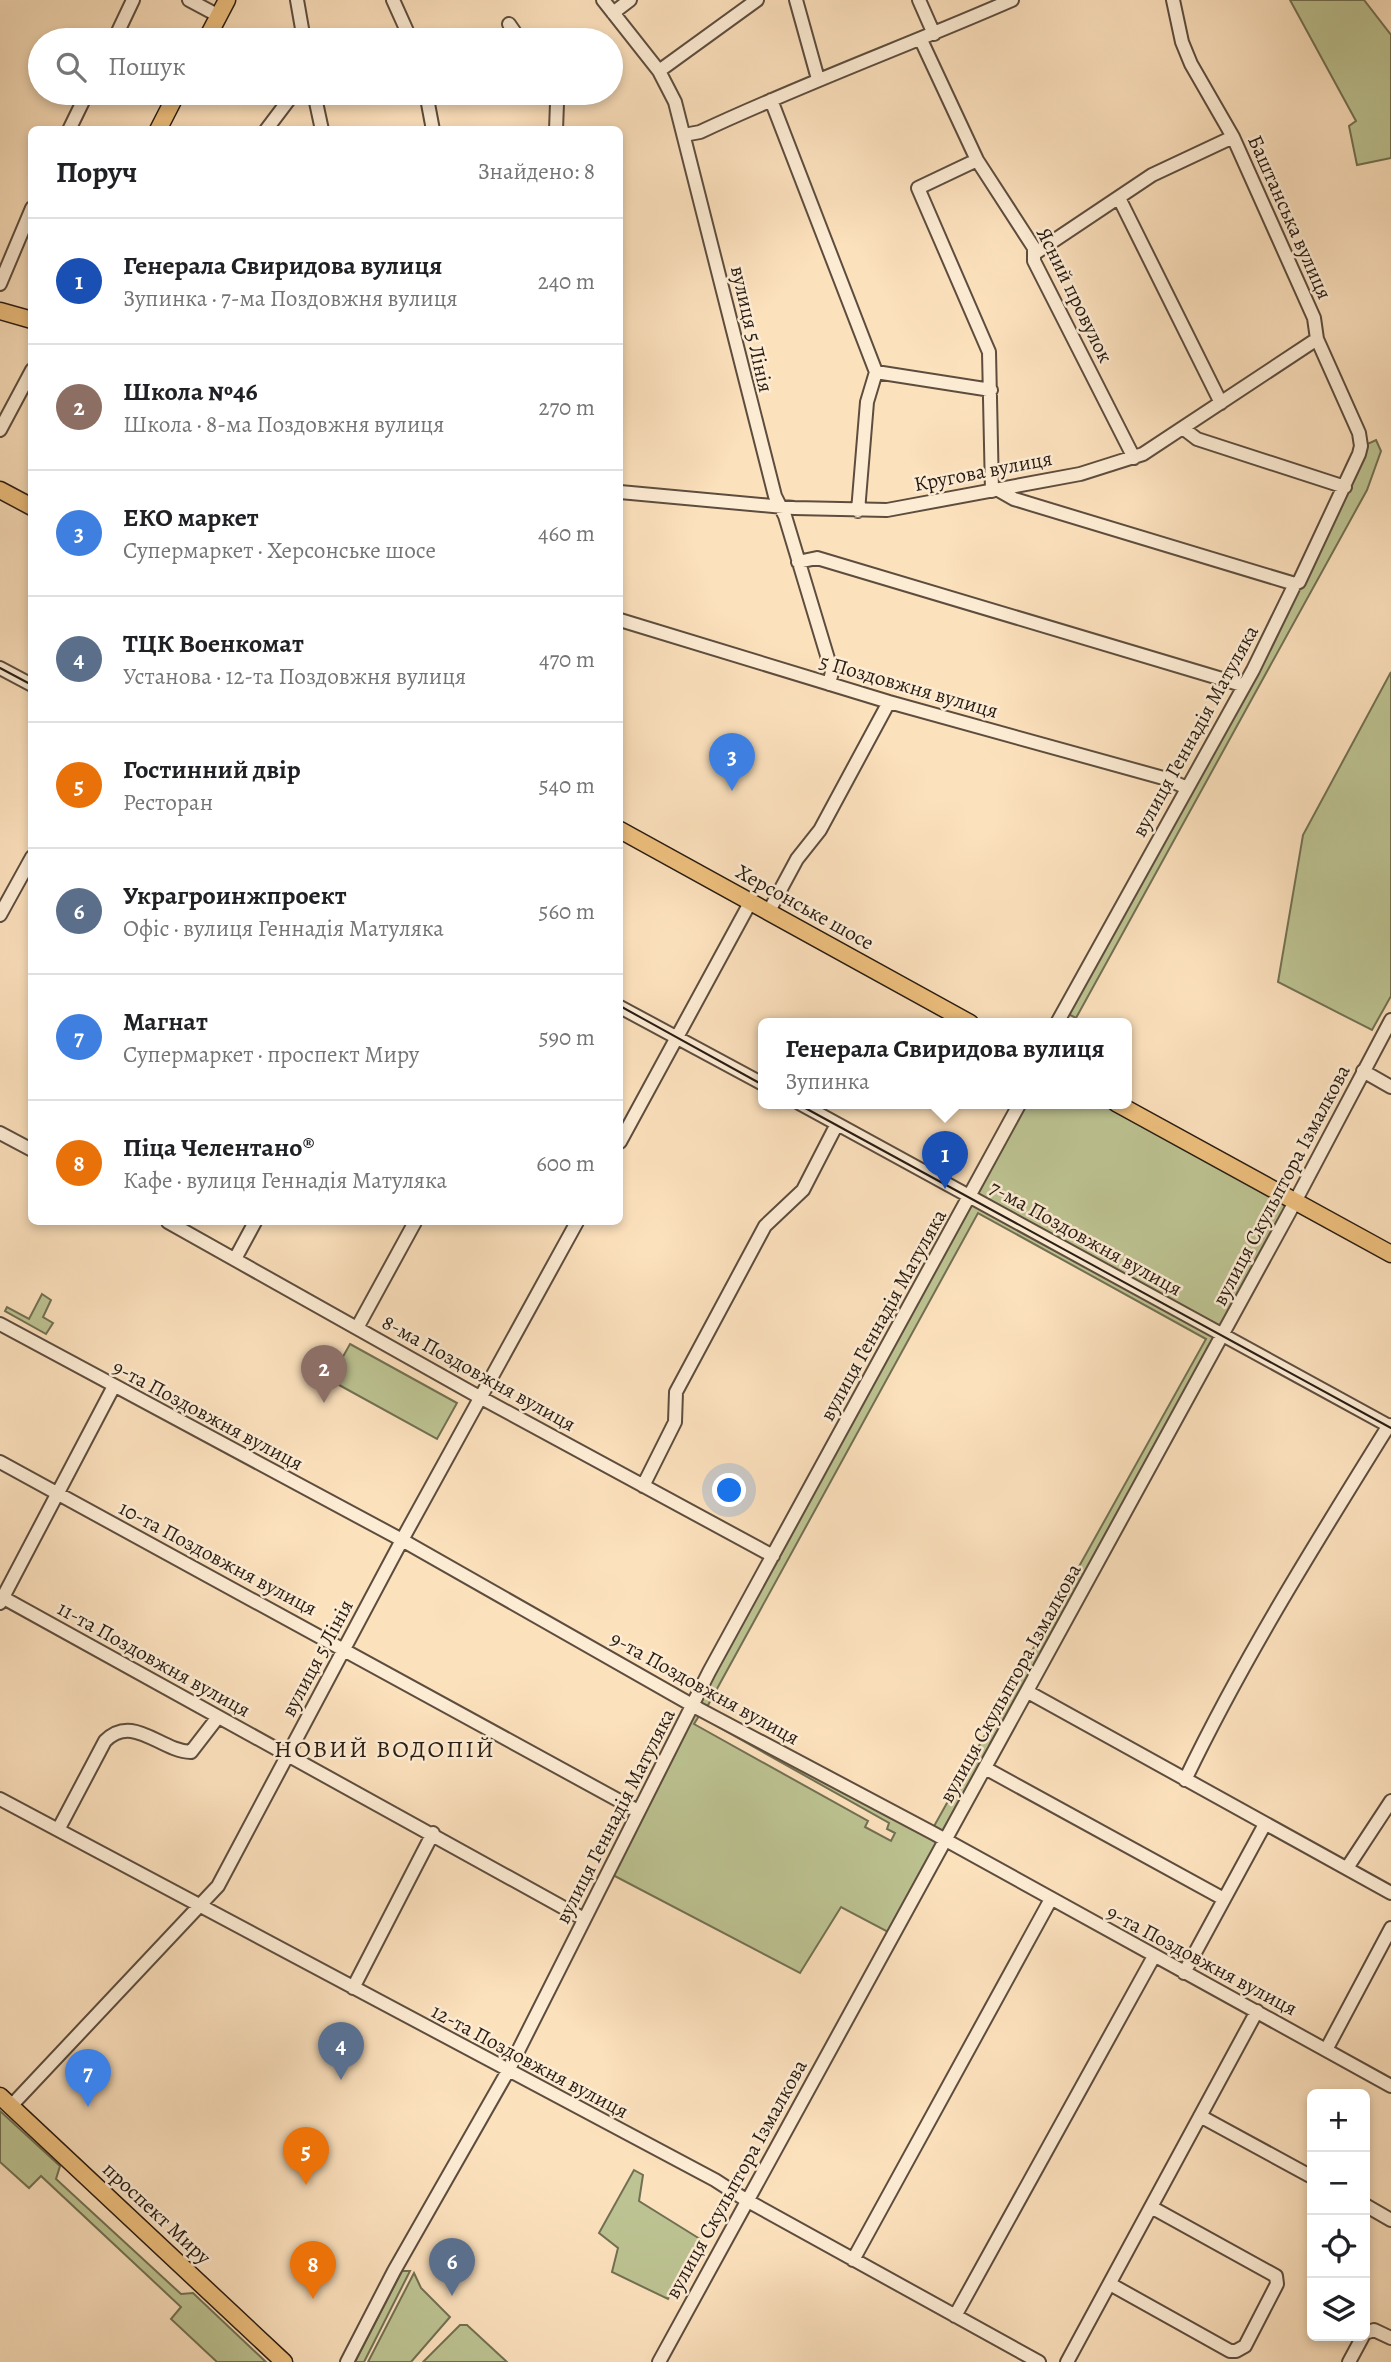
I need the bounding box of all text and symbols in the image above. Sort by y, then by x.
search box [28,28,623,105]
icon: search [52,48,90,86]
text: Пошук [108,49,186,84]
street label: Баштанська вулиця [1241,130,1339,304]
text: Поруч [56,152,137,192]
text: Знайдено: 8 [478,156,595,187]
street label: Ясний провулок [1030,223,1120,368]
text: Генерала Свиридова вулиця [123,248,442,283]
street label: вулиця 5 Лінія [724,263,780,395]
text: 1 [75,266,83,297]
text: 240 m [538,266,595,297]
text: Зупинка · 7-ма Поздовжня вулиця [123,283,458,314]
text: Школа №46 [123,374,258,409]
text: 2 [73,392,85,423]
text: 270 m [538,392,595,423]
text: Школа · 8-ма Поздовжня вулиця [123,409,444,440]
street label: Кругова вулиця [911,444,1055,498]
text: ЕКО маркет [123,500,259,535]
text: 3 [74,518,84,549]
text: 460 m [538,518,595,549]
text: Супермаркет · Херсонське шосе [123,535,436,566]
street label: вулиця Геннадія Матуляка [1125,620,1265,842]
text: ТЦК Военкомат [123,626,304,661]
text: 4 [74,644,84,675]
text: 470 m [539,644,595,675]
street label: 5 Поздовжня вулиця [816,647,1002,725]
text: Установа · 12-та Поздовжня вулиця [123,661,466,692]
pin: 3 [709,733,755,791]
text: Гостинний двір [123,752,301,787]
text: 5 [74,770,84,801]
text: 540 m [539,770,595,801]
text: Ресторан [123,787,213,818]
street label: Херсонське шосе [731,857,879,957]
text: Украгроинжпроект [123,878,347,913]
text: 6 [74,896,84,927]
text: 560 m [539,896,595,927]
text: Офіс · вулиця Геннадія Матуляка [123,913,444,944]
text: Магнат [123,1004,208,1039]
popup [758,1018,1132,1109]
text: 7 [74,1022,84,1053]
text: 590 m [539,1022,595,1053]
text: Генерала Свиридова вулиця [785,1031,1105,1066]
text: Супермаркет · проспект Миру [123,1039,419,1070]
street label: вулиця Скульптора Ізмалкова [1205,1059,1357,1310]
text: Зупинка [785,1066,870,1097]
text: Піца Челентано® [123,1130,315,1165]
pin: 1 [922,1131,968,1189]
text: 8 [73,1148,85,1179]
text: 600 m [536,1148,595,1179]
text: Кафе · вулиця Геннадія Матуляка [123,1165,447,1196]
street label: 7-ма Поздовжня вулиця [985,1173,1187,1303]
street label: вулиця Геннадія Матуляка [813,1204,953,1426]
street label: 8-ма Поздовжня вулиця [377,1308,581,1438]
pin: 2 [301,1345,347,1403]
street label: 9-та Поздовжня вулиця [108,1353,308,1477]
your location [712,1473,746,1507]
street label: 10-та Поздовжня вулиця [114,1494,322,1622]
street label: вулиця Скульптора Ізмалкова [932,1558,1088,1808]
street label: 11-та Поздовжня вулиця [52,1594,256,1724]
street label: вулиця 5 Лінія [274,1594,360,1722]
street label: 9-та Поздовжня вулиця [605,1624,805,1752]
street label: вулиця Геннадія Матуляка [548,1703,682,1928]
district label: НОВИЙ ВОДОПІЙ [274,1733,496,1765]
street label: 9-та Поздовжня вулиця [1102,1898,1302,2022]
street label: 12-та Поздовжня вулиця [426,1997,634,2125]
pin: 4 [318,2022,364,2080]
pin: 7 [65,2049,111,2107]
street label: вулиця Скульптора Ізмалкова [658,2054,814,2304]
map controls [1307,2089,1370,2341]
button: + [1307,2089,1370,2152]
pin: 5 [283,2127,329,2185]
button: − [1307,2152,1370,2215]
street label: проспект Миру [97,2155,218,2271]
button: locate [1307,2215,1370,2278]
pin: 6 [429,2238,475,2296]
pin: 8 [290,2241,336,2299]
button: layers [1307,2278,1370,2341]

